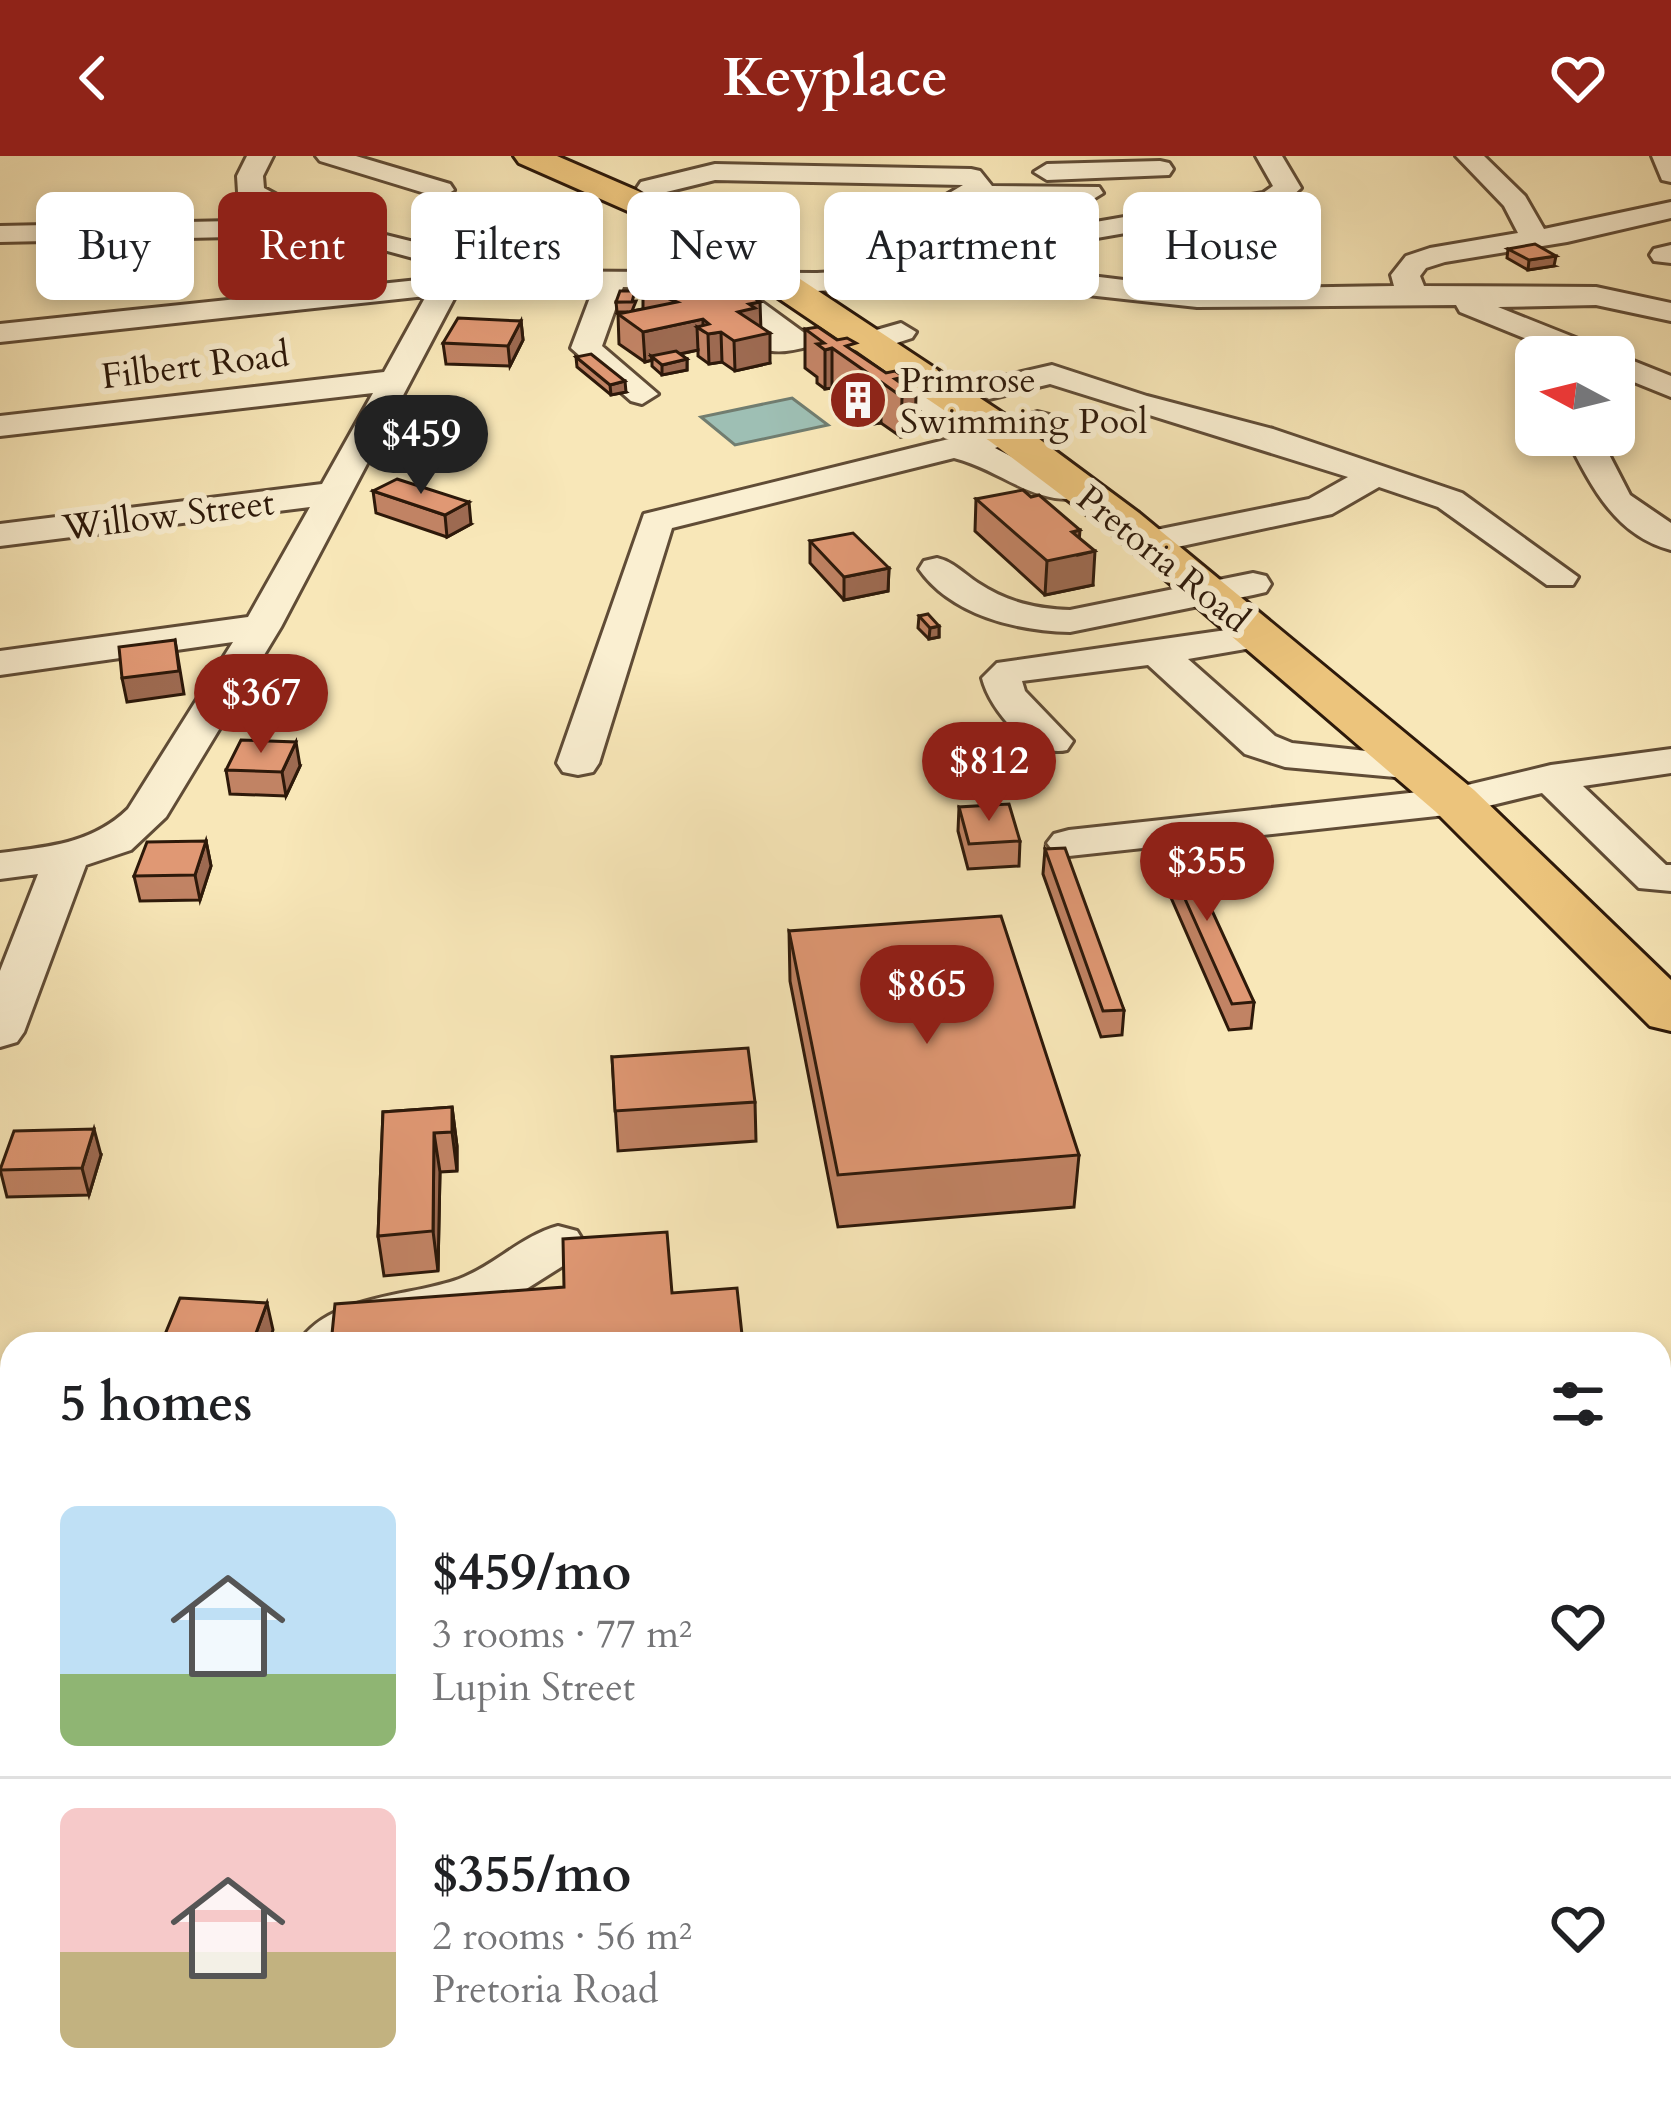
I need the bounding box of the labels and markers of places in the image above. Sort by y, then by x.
place label: Primrose Swimming Pool [900,356,1148,446]
building icon: Primrose Swimming Pool [827,369,889,431]
pin: $459 [350,395,492,497]
pin: $367 [190,654,332,756]
pin: $812 [918,722,1060,824]
pin: $355 [1136,822,1278,924]
pin: $865 [856,945,998,1047]

